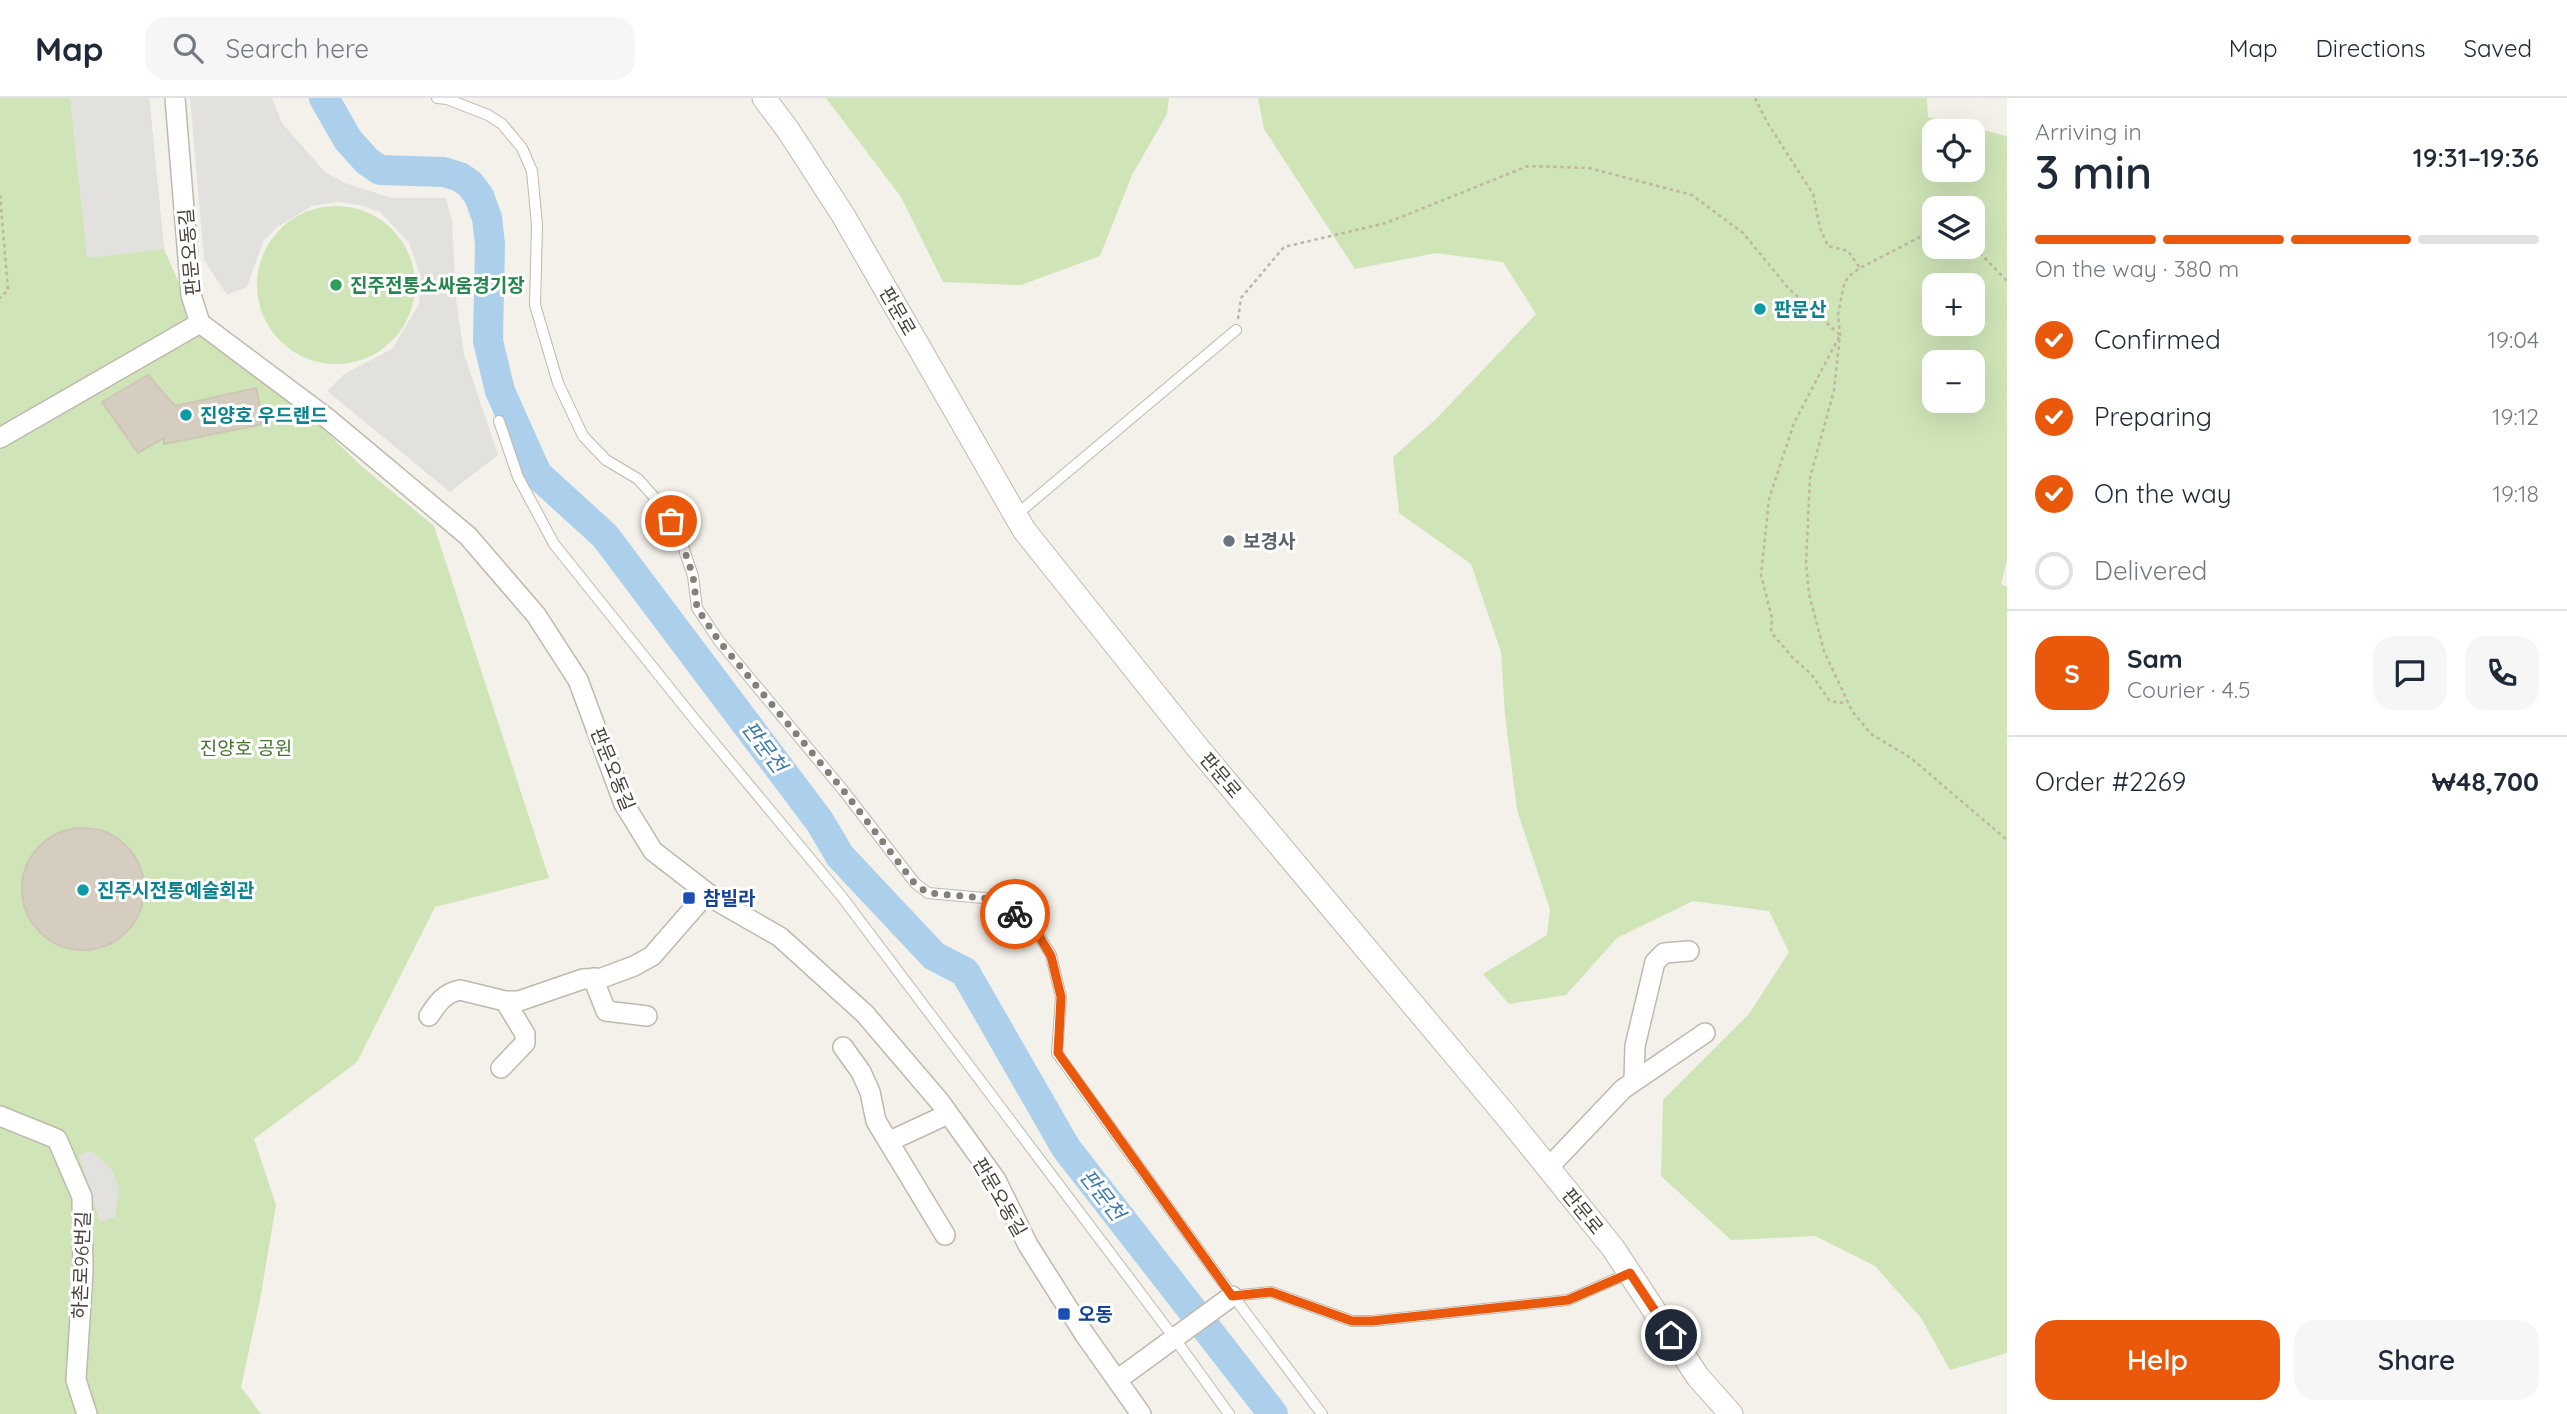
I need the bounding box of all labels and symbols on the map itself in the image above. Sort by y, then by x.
street label: 판문오동길 [173,207,205,297]
place label: 진주전통소싸움경기장 [350,273,525,297]
marker: 진주전통소싸움경기장 [328,277,344,293]
street label: 판문로 [874,282,922,340]
place label: 판문산 [1774,297,1827,321]
marker: 판문산 [1752,301,1768,317]
place label: 진양호 우드랜드 [200,403,328,427]
marker: 진양호 우드랜드 [178,407,194,423]
pin [641,491,701,551]
place label: 보경사 [1243,529,1296,553]
marker: 보경사 [1221,533,1237,549]
water label: 판문천 [737,715,794,780]
street label: 판문오동길 [586,724,640,814]
park label: 진양호 공원 [200,736,292,760]
street label: 판문로 [1195,747,1247,803]
place label: 진주시전통예술회관 [97,878,255,902]
courier [980,879,1050,949]
marker: 진주시전통예술회관 [75,882,91,898]
place label: 참빌라 [703,886,756,910]
marker: 참빌라 [681,890,697,906]
street label: 판문오동길 [968,1153,1032,1241]
water label: 판문천 [1075,1164,1133,1227]
street label: 판문로 [1557,1183,1609,1239]
street label: 하촌로96번길 [67,1210,95,1320]
place label: 오동 [1078,1302,1113,1326]
pin [1641,1305,1701,1365]
marker: 오동 [1056,1306,1072,1322]

